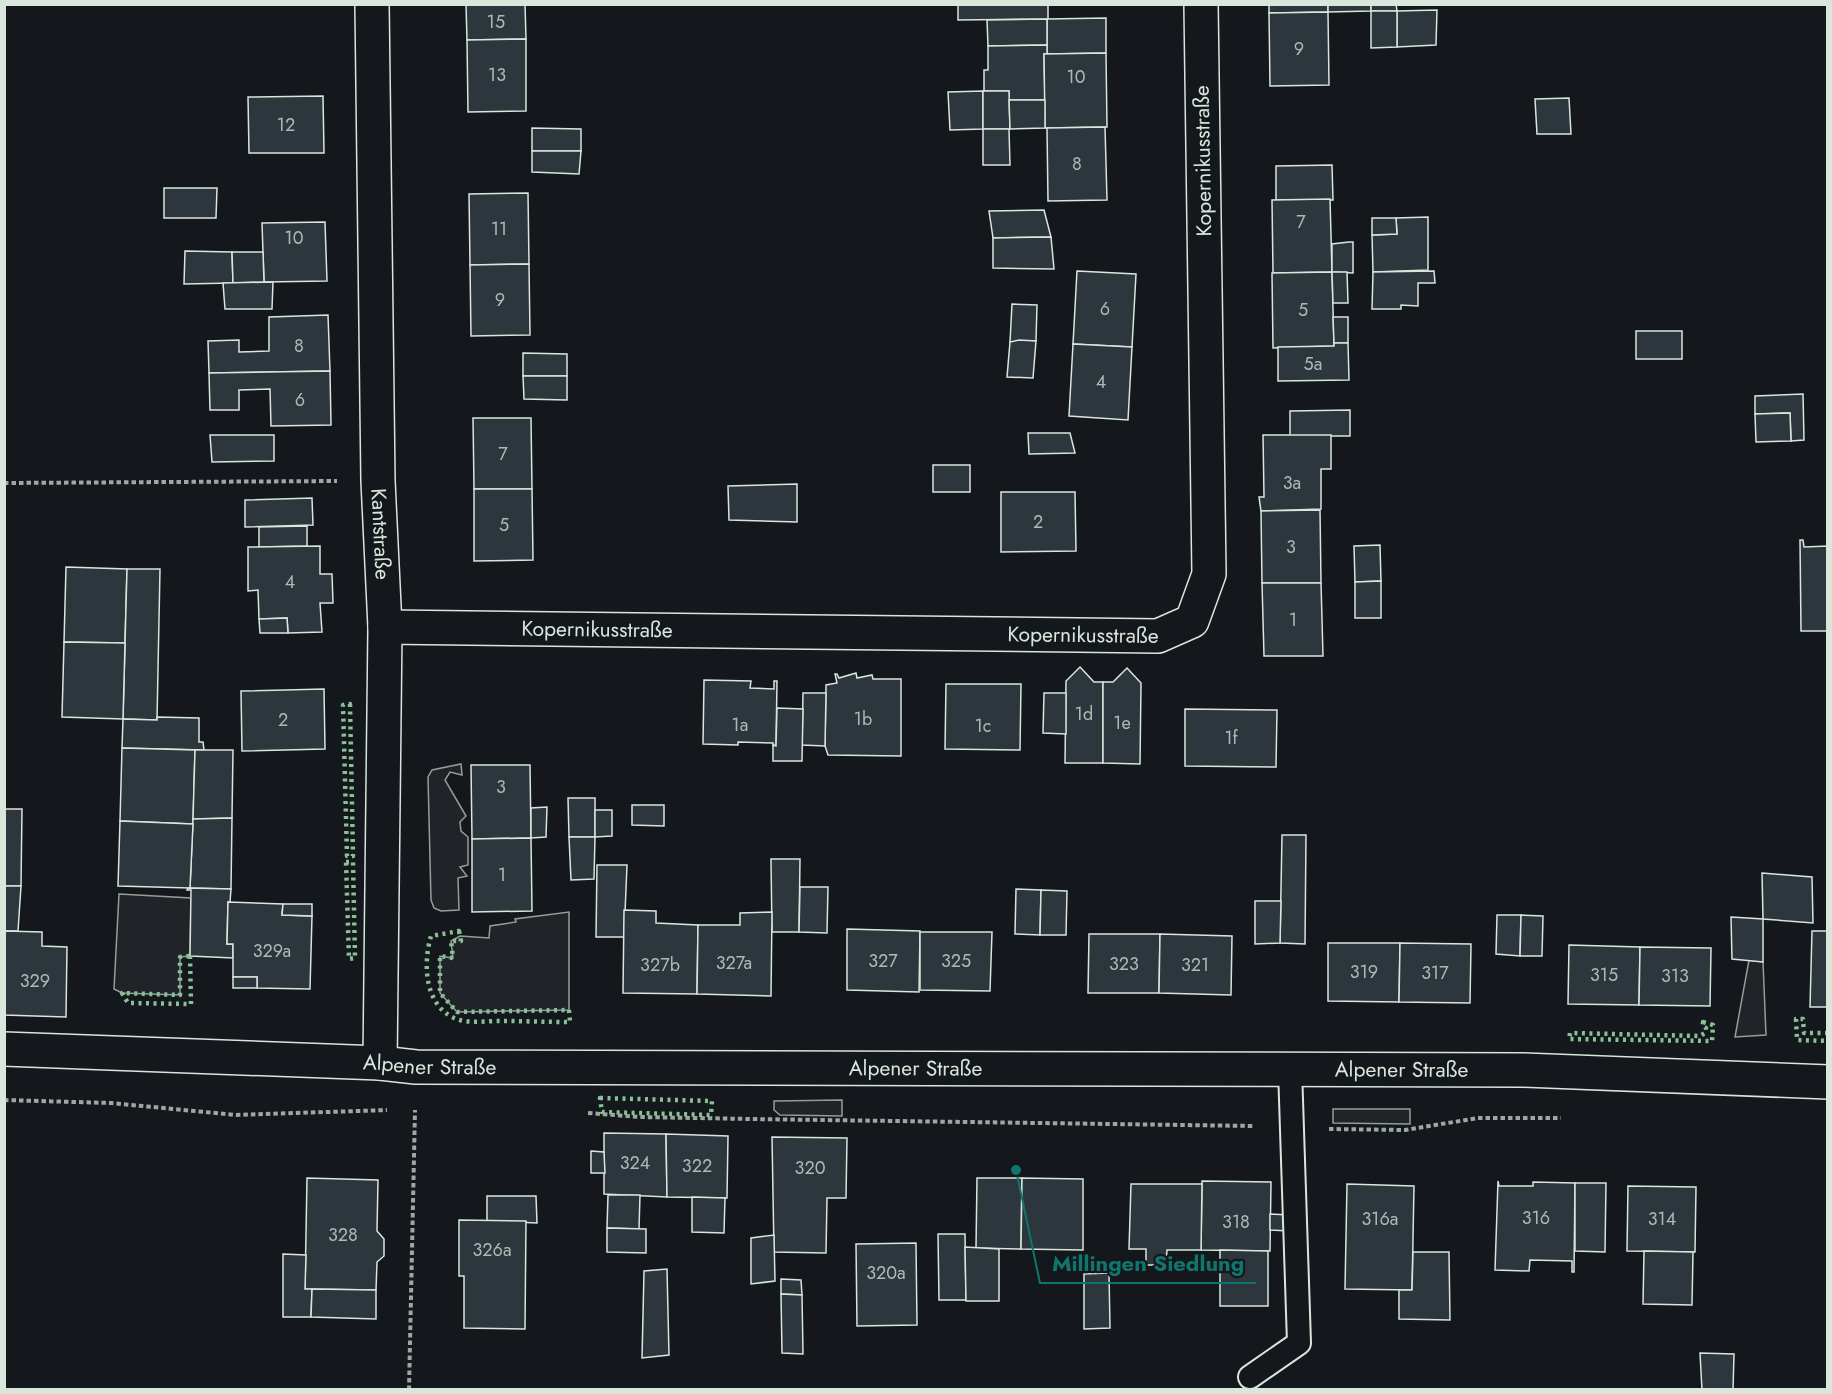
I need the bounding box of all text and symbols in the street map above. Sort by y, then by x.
house number: 15 [487,9,505,35]
house number: 9 [1294,36,1304,62]
house number: 13 [488,62,506,88]
house number: 10 [1067,64,1086,90]
street label: Kopernikusstraße [1187,85,1219,237]
house number: 12 [277,112,295,138]
house number: 8 [1072,151,1082,177]
house number: 7 [1296,209,1306,235]
house number: 11 [491,216,507,242]
house number: 10 [285,225,304,251]
house number: 9 [495,287,505,313]
house number: 6 [1100,296,1110,322]
house number: 5 [1298,297,1308,323]
house number: 8 [294,333,304,359]
house number: 5a [1304,351,1322,377]
house number: 4 [1096,369,1106,395]
house number: 6 [295,387,305,413]
house number: 7 [498,441,508,467]
house number: 3a [1283,470,1301,496]
street label: Kantstraße [363,487,398,581]
house number: 2 [1033,509,1043,535]
house number: 5 [499,512,509,538]
house number: 3 [1286,534,1296,560]
house number: 4 [285,569,295,595]
house number: 1 [1289,607,1297,633]
street label: Kopernikusstraße [521,614,673,645]
street label: Kopernikusstraße [1007,619,1159,651]
house number: 1d [1075,701,1093,727]
house number: 1b [854,706,872,732]
house number: 2 [278,707,288,733]
house number: 1e [1113,710,1131,736]
house number: 1a [732,712,748,738]
house number: 1c [975,713,991,739]
house number: 1f [1224,725,1238,751]
house number: 3 [496,774,506,800]
house number: 1 [498,862,506,888]
house number: 329a [253,938,291,964]
house number: 327 [868,948,898,974]
house number: 325 [941,948,971,974]
house number: 327a [716,950,752,976]
house number: 323 [1109,951,1139,977]
house number: 327b [640,952,680,978]
house number: 321 [1181,952,1209,978]
house number: 319 [1350,959,1378,985]
house number: 317 [1421,960,1449,986]
house number: 315 [1590,962,1618,988]
house number: 313 [1661,963,1689,989]
house number: 329 [20,968,50,994]
street label: Alpener Straße [362,1047,496,1082]
street label: Alpener Straße [849,1053,982,1084]
street label: Alpener Straße [1335,1054,1468,1085]
house number: 324 [620,1150,650,1176]
house number: 322 [682,1153,712,1179]
house number: 320 [795,1155,826,1181]
house number: 316 [1522,1205,1550,1231]
house number: 316a [1362,1206,1398,1232]
house number: 314 [1648,1206,1676,1232]
house number: 318 [1222,1209,1250,1235]
house number: 328 [328,1222,358,1248]
house number: 326a [472,1237,512,1263]
callout: Millingen Siedlung [1040,1243,1256,1283]
text: Millingen Siedlung [1052,1247,1244,1279]
house number: 320a [866,1260,906,1286]

